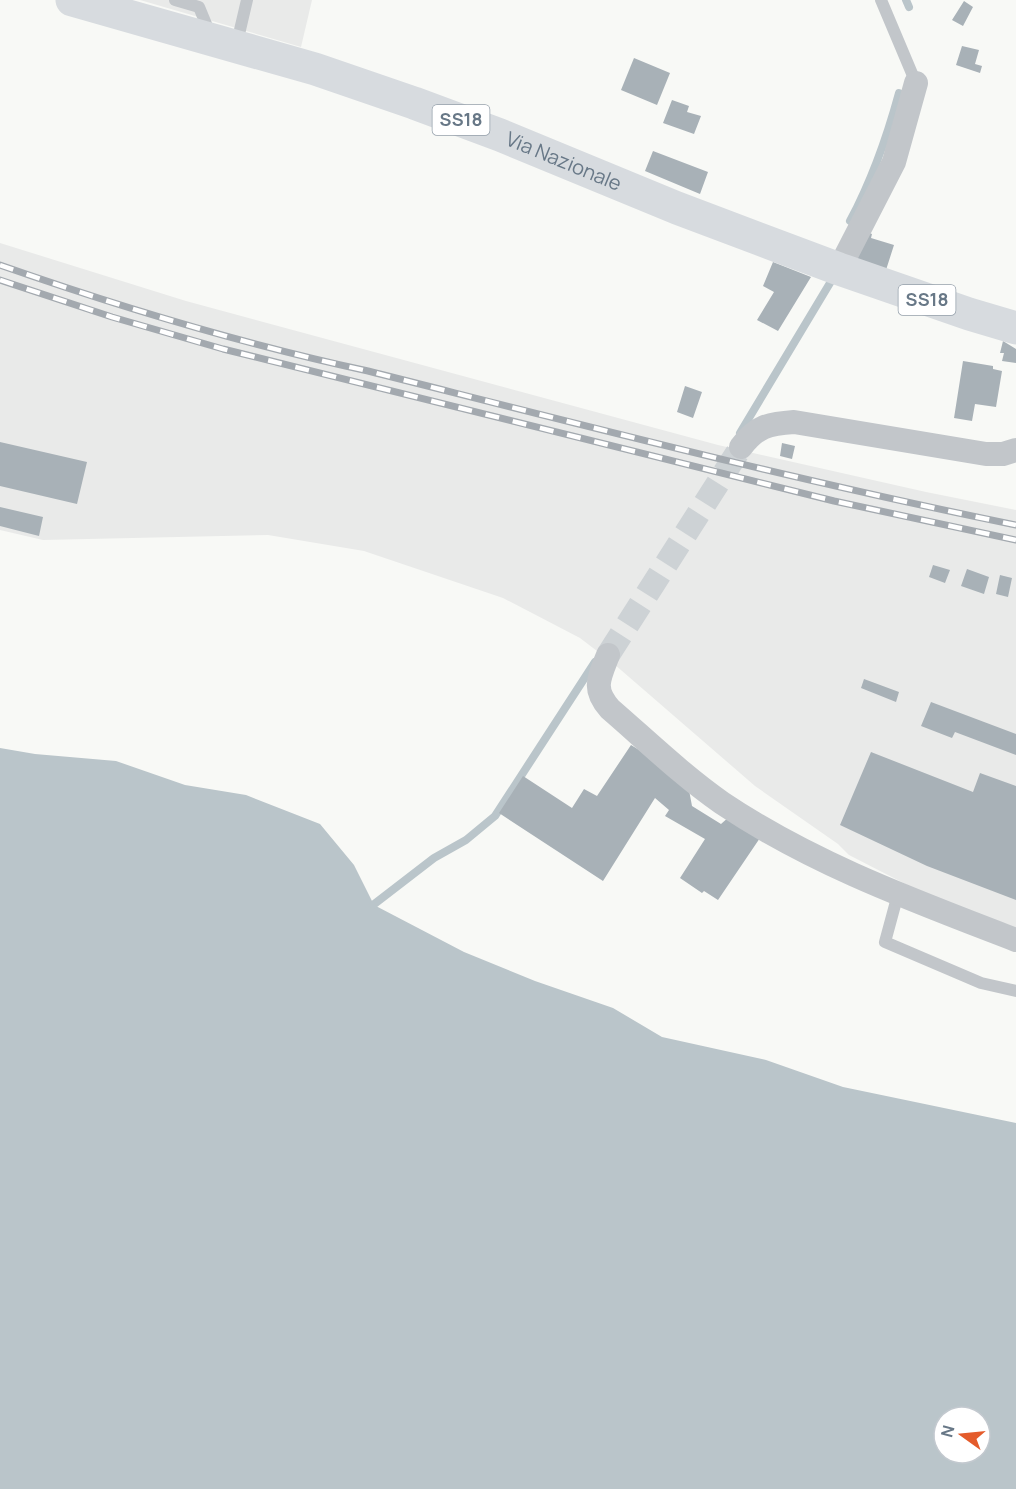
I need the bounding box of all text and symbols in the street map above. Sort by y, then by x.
road number: SS18 [432,105,490,135]
street label: Via Nazionale [502,125,626,197]
road number: SS18 [898,285,956,315]
north arrow [932,1405,992,1465]
text: N [935,1423,960,1440]

